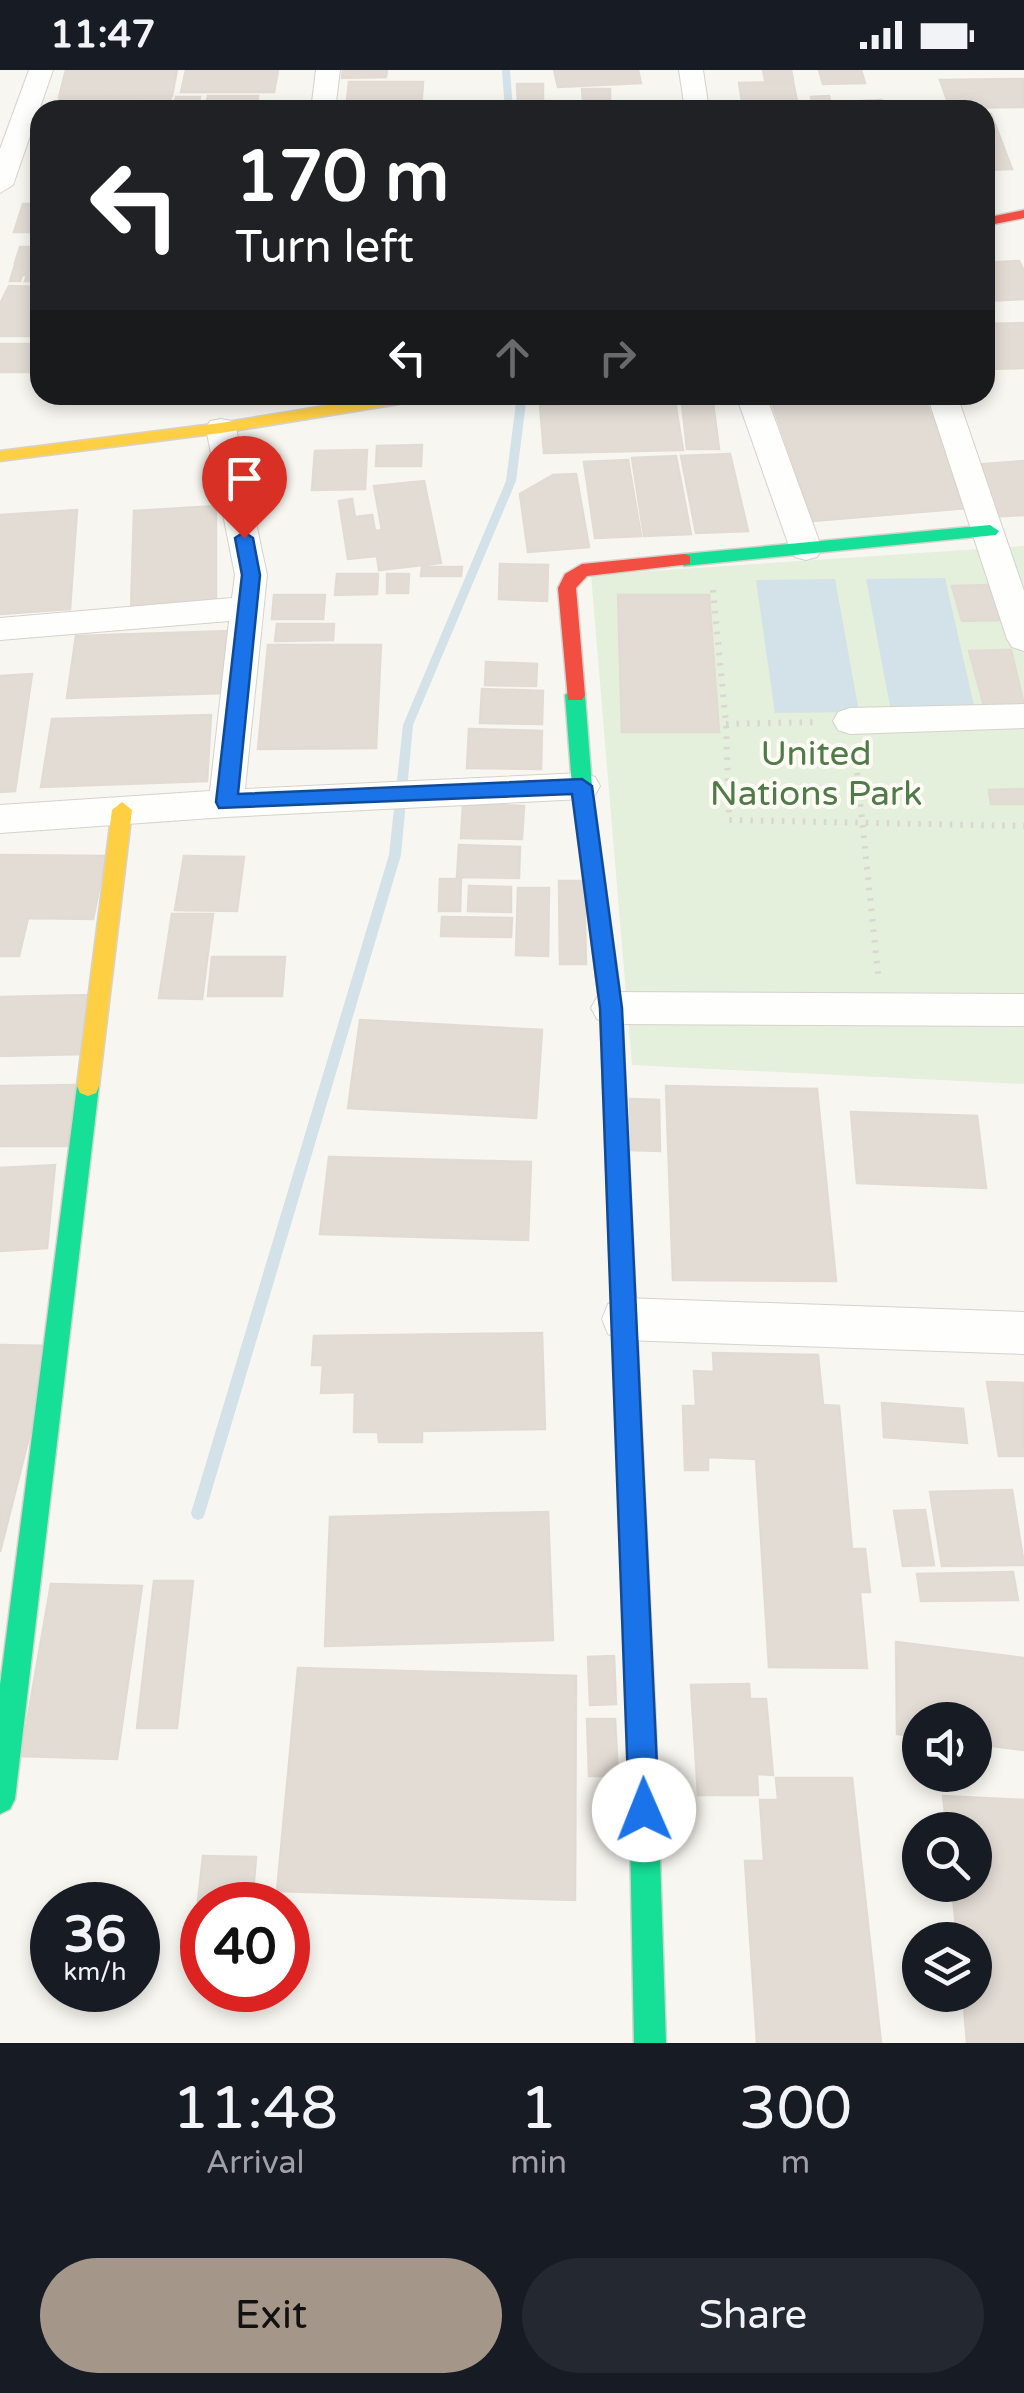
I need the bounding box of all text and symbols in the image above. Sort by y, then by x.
text: 11:47 [50,12,155,58]
text: 170 m [235,136,449,220]
icon: left [70,140,200,270]
text: Turn left [235,221,414,275]
icon: left [380,330,435,385]
icon: ahead [485,330,540,385]
icon: right [590,330,645,385]
pin [202,436,287,539]
icon: arrive [217,451,272,506]
park label: United Nations Park [710,733,922,815]
map controls [902,1702,992,2012]
button: sound [902,1702,992,1792]
position arrow [592,1758,696,1862]
button: search [902,1812,992,1902]
speed limit sign: 40 [180,1882,310,2012]
text: 36 [64,1905,126,1965]
button: layers [902,1922,992,2012]
text: km/h [64,1957,126,1987]
text: 11:48 [172,2073,338,2145]
text: 1 [520,2073,557,2145]
text: 300 [739,2073,852,2145]
text: Arrival [206,2144,305,2182]
text: min [510,2144,567,2182]
text: m [781,2144,810,2182]
button: Exit [40,2258,502,2373]
button: Share [522,2258,984,2373]

